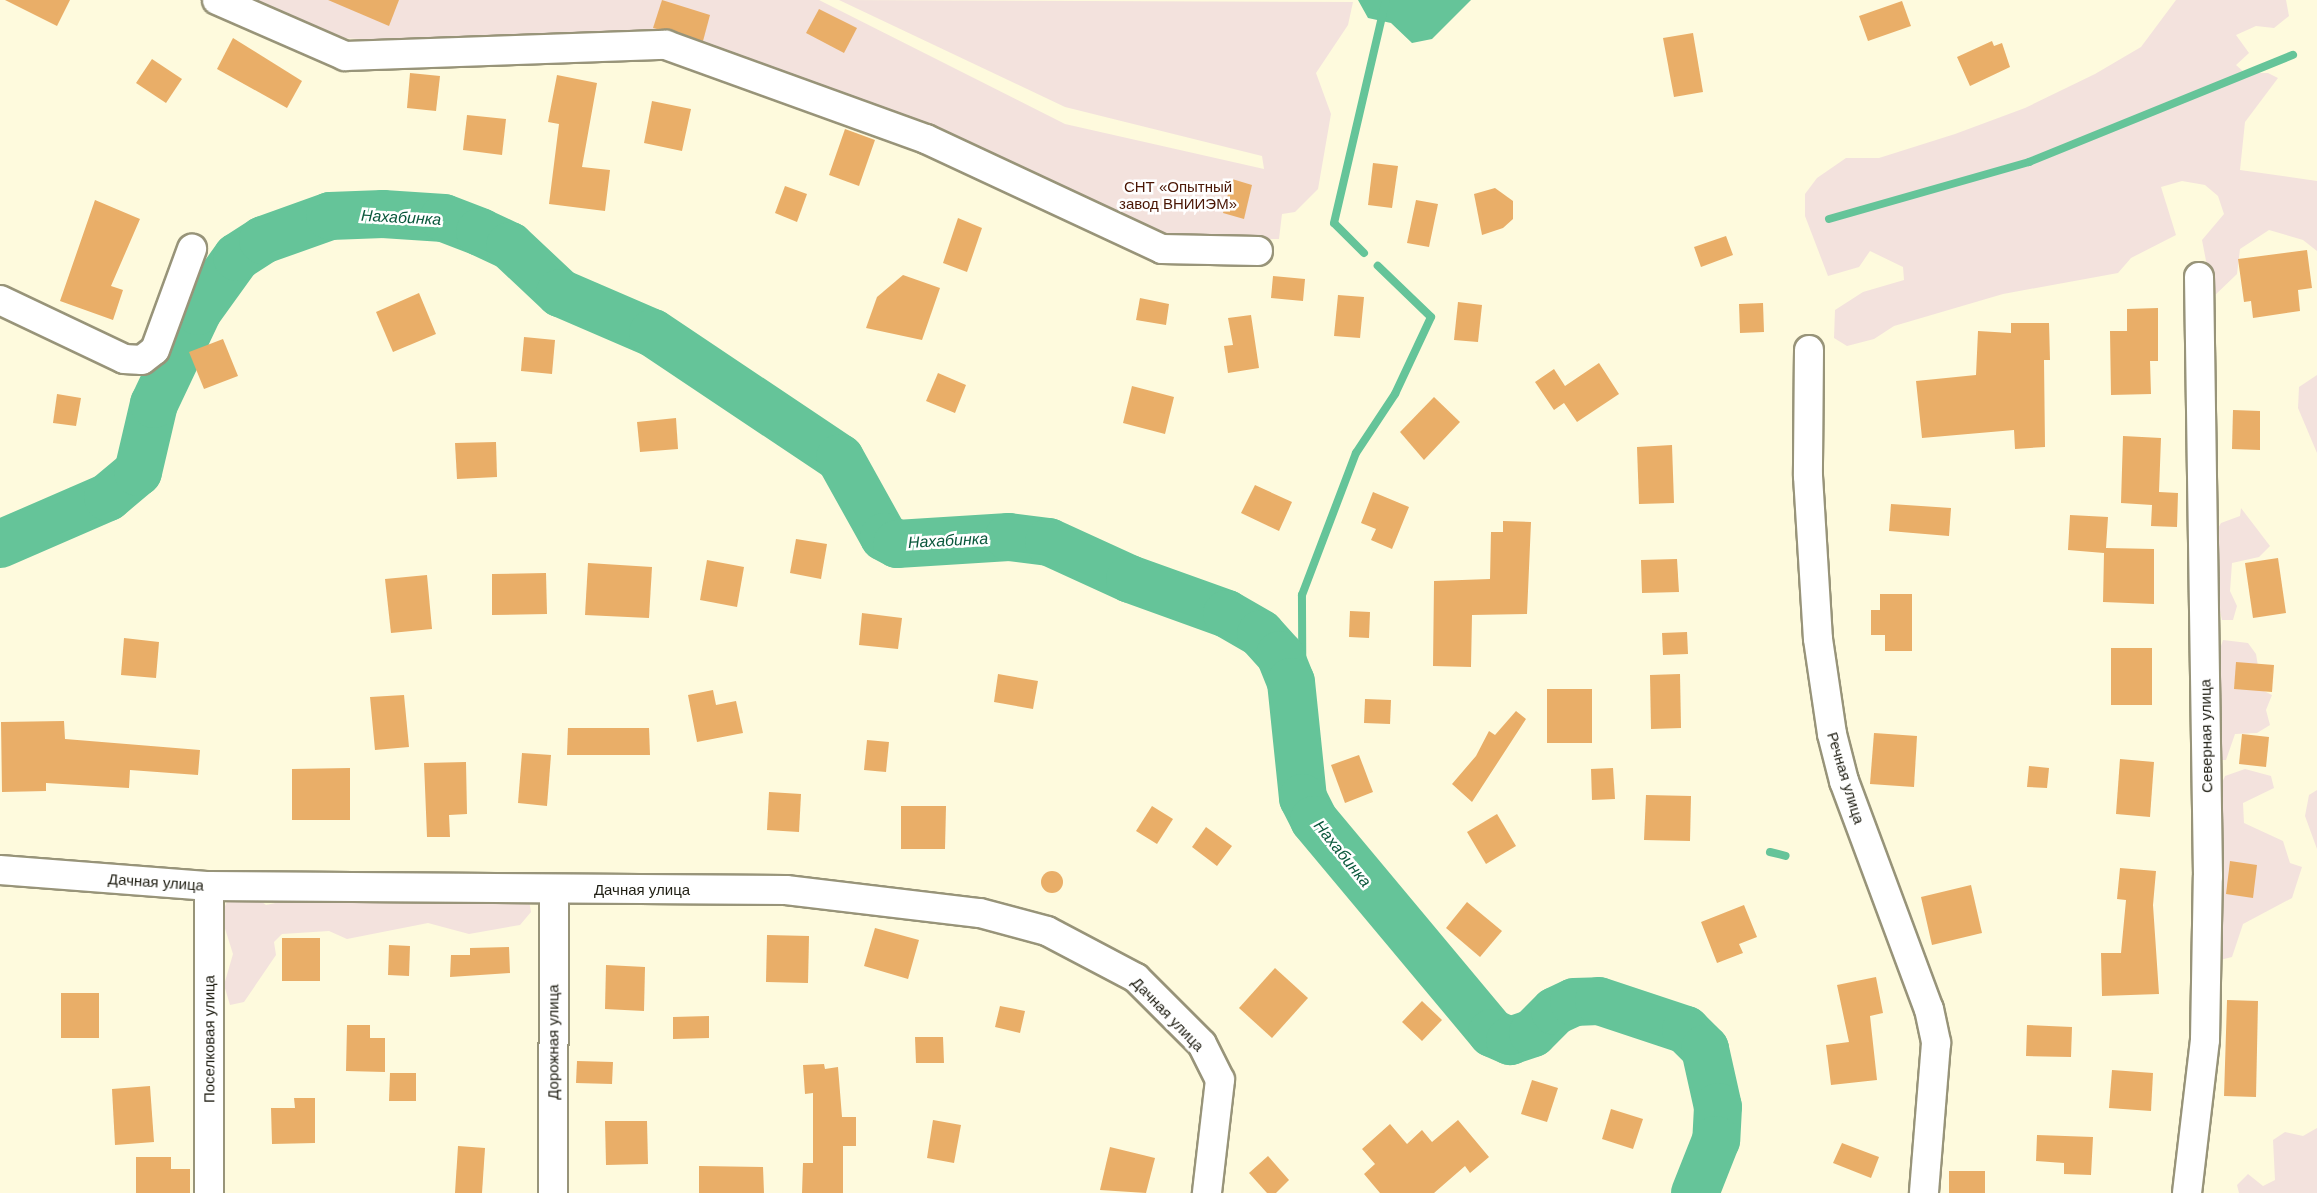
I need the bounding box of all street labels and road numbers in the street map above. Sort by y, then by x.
street label: Северная улица [2196,679,2216,793]
street label: Речная улица [1823,730,1869,826]
street label: Дачная улица [107,870,205,894]
street label: Дачная улица [594,881,690,899]
street label: Дачная улица [1128,973,1208,1055]
street label: Поселковая улица [200,975,218,1103]
street label: Дорожная улица [544,984,562,1100]

